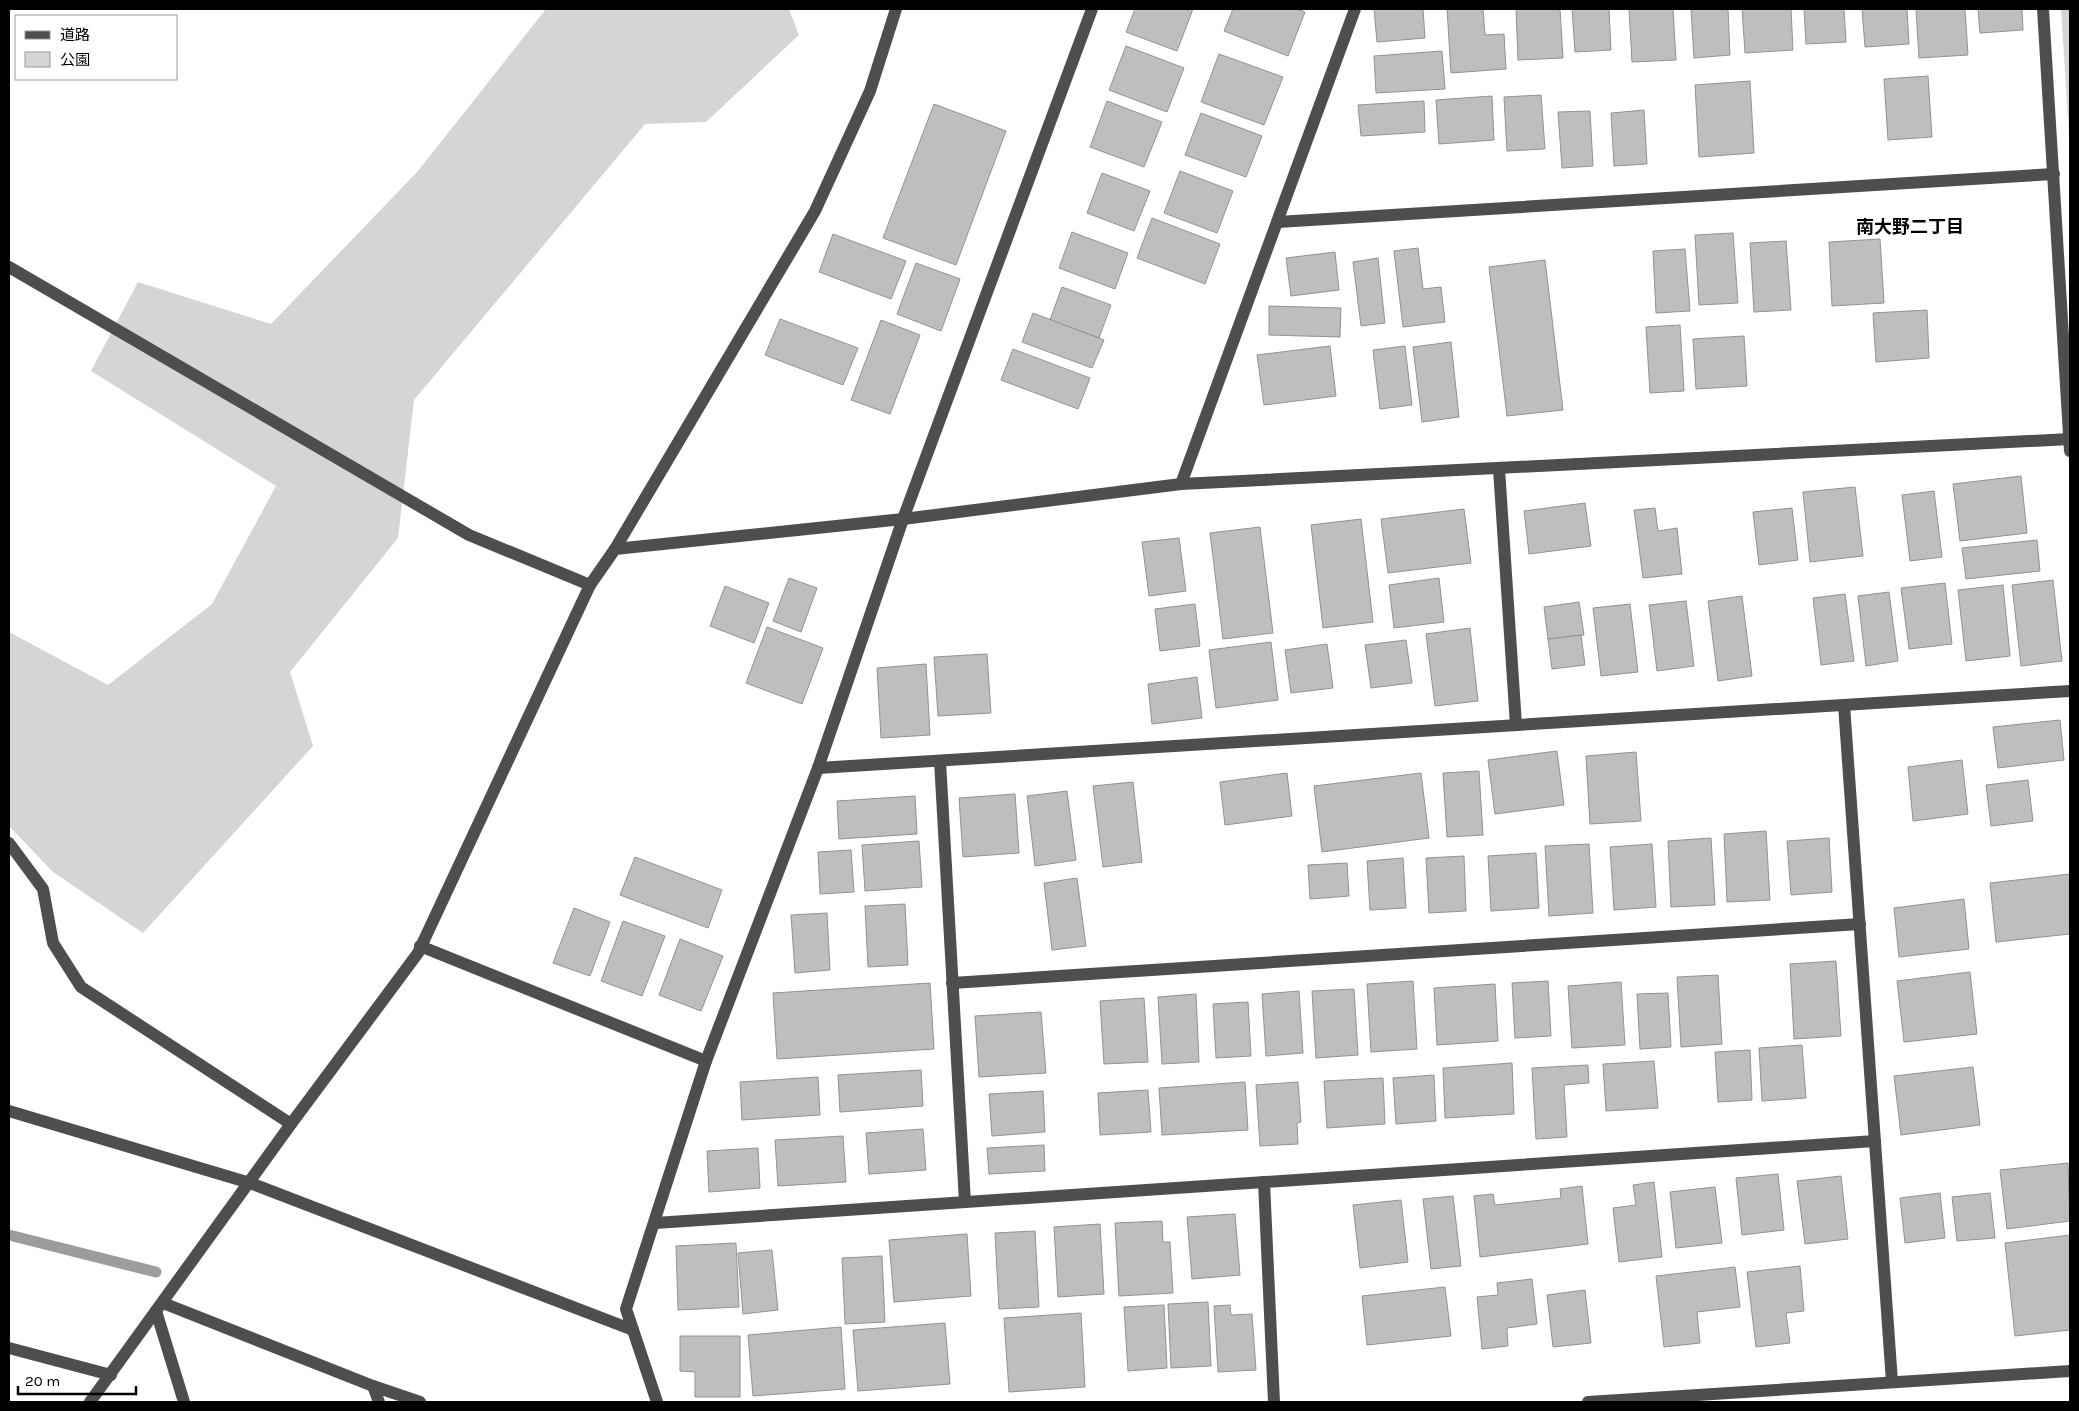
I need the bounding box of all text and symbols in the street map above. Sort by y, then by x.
legend [15,15,178,80]
text: 道路 [60,26,90,44]
text: 公園 [60,51,90,69]
district label: 南大野二丁目 [1856,216,1964,238]
scale bar [18,1364,135,1396]
text: 20 m [25,1372,60,1390]

